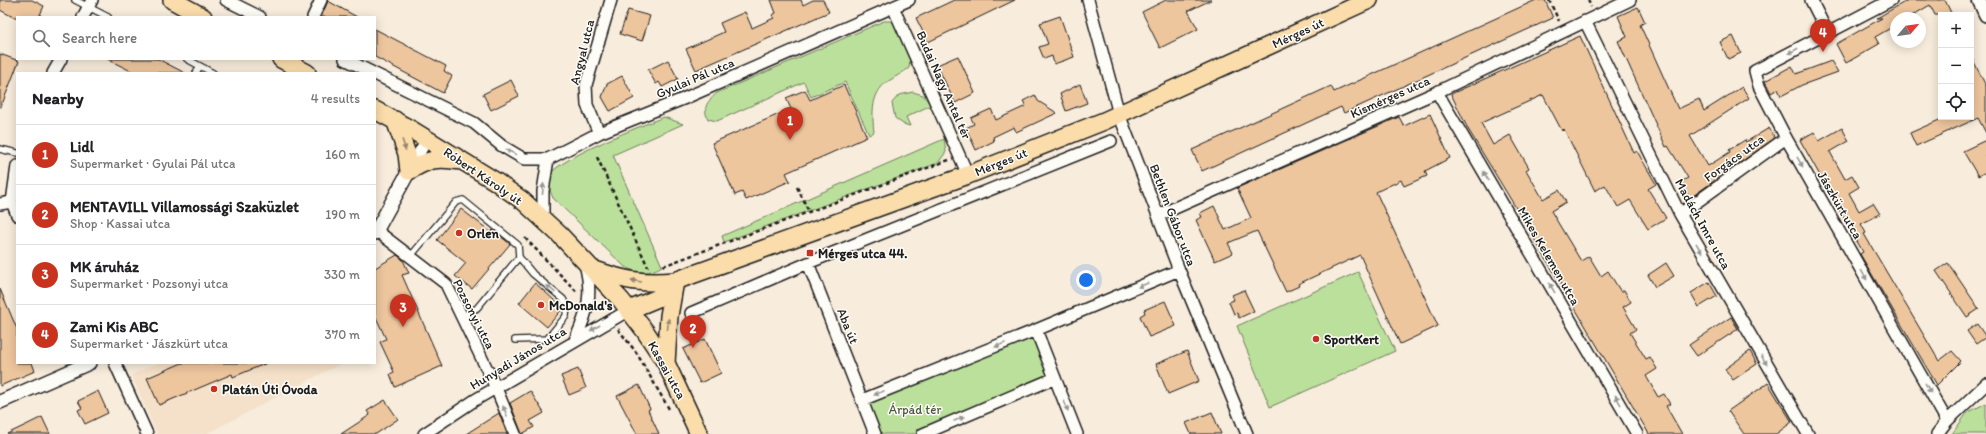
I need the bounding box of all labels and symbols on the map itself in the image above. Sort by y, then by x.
north arrow [1890,12,1926,48]
street label: Mérges út [1270,14,1326,51]
street label: Angyal utca [567,18,597,86]
pin: 4 [1810,19,1836,52]
street label: Budai Nagy Antal tér [913,29,975,141]
one-way arrow [1787,48,1798,54]
street label: Gyulai Pál utca [654,55,737,101]
street label: Kismérges utca [1348,73,1432,121]
pin: 1 [777,107,803,140]
street label: Forgács utca [1701,131,1768,185]
one-way arrow [401,140,407,152]
street label: Róbert Károly út [441,144,525,208]
street label: Mérges út [973,145,1030,179]
one-way arrow [505,148,517,155]
one-way arrow [1796,156,1803,168]
street label: Bethlen Gábor utca [1147,162,1200,269]
street label: Jászkürt utca [1815,168,1866,242]
one-way arrow [1483,170,1490,182]
street label: Madách Imre utca [1672,176,1734,272]
one-way arrow [540,183,547,195]
street label: Mikes Kelemen utca [1515,204,1583,308]
place label: Orlen [467,226,499,241]
marker: Orlen [454,228,464,238]
one-way arrow [1696,242,1703,254]
place label: Mérges utca 44. [818,246,908,262]
marker: Mérges utca 44. [805,248,815,258]
one-way arrow [1860,269,1867,281]
your location [1076,270,1096,290]
street label: Pozsonyi utca [450,277,498,352]
one-way arrow [630,278,642,284]
one-way arrow [1136,283,1148,289]
one-way arrow [1548,283,1556,293]
one-way arrow [546,285,556,294]
pin: 3 [390,294,416,327]
place label: McDonald's [549,298,613,313]
marker: McDonald's [536,300,546,310]
street label: Aba út [834,306,862,346]
pin: 2 [680,315,706,348]
one-way arrow [665,318,672,330]
street label: Hunyadi János utca [467,323,569,393]
one-way arrow [589,325,601,332]
place label: SportKert [1324,332,1379,348]
marker: SportKert [1311,334,1321,344]
street label: Kassai utca [645,338,689,402]
one-way arrow [993,342,1005,348]
one-way arrow [1761,355,1768,366]
place label: Platán Úti Óvoda [222,381,318,397]
one-way arrow [1925,382,1932,394]
marker: Platán Úti Óvoda [209,384,219,394]
one-way arrow [873,390,884,396]
one-way arrow [1614,394,1621,406]
one-way arrow [1064,401,1070,413]
park label: Árpád tér [889,402,941,417]
one-way arrow [502,404,508,416]
one-way arrow [954,416,965,422]

